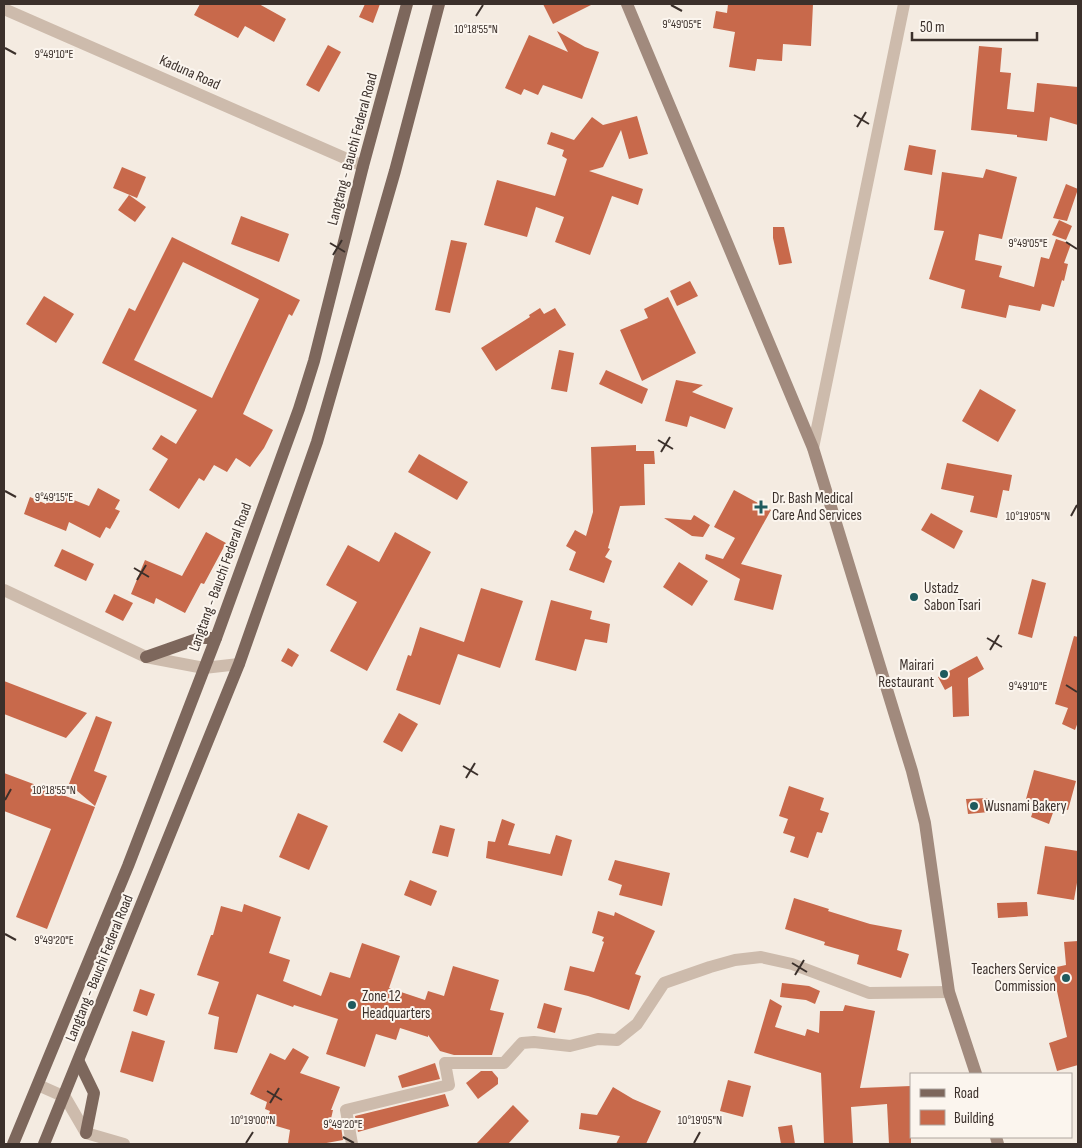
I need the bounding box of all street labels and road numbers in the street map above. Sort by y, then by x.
street label: Kaduna Road [156,51,223,94]
street label: Langtang - Bauchi Federal Road [323,71,382,227]
street label: Langtang - Bauchi Federal Road [185,500,256,654]
street label: Langtang - Bauchi Federal Road [61,892,138,1044]

